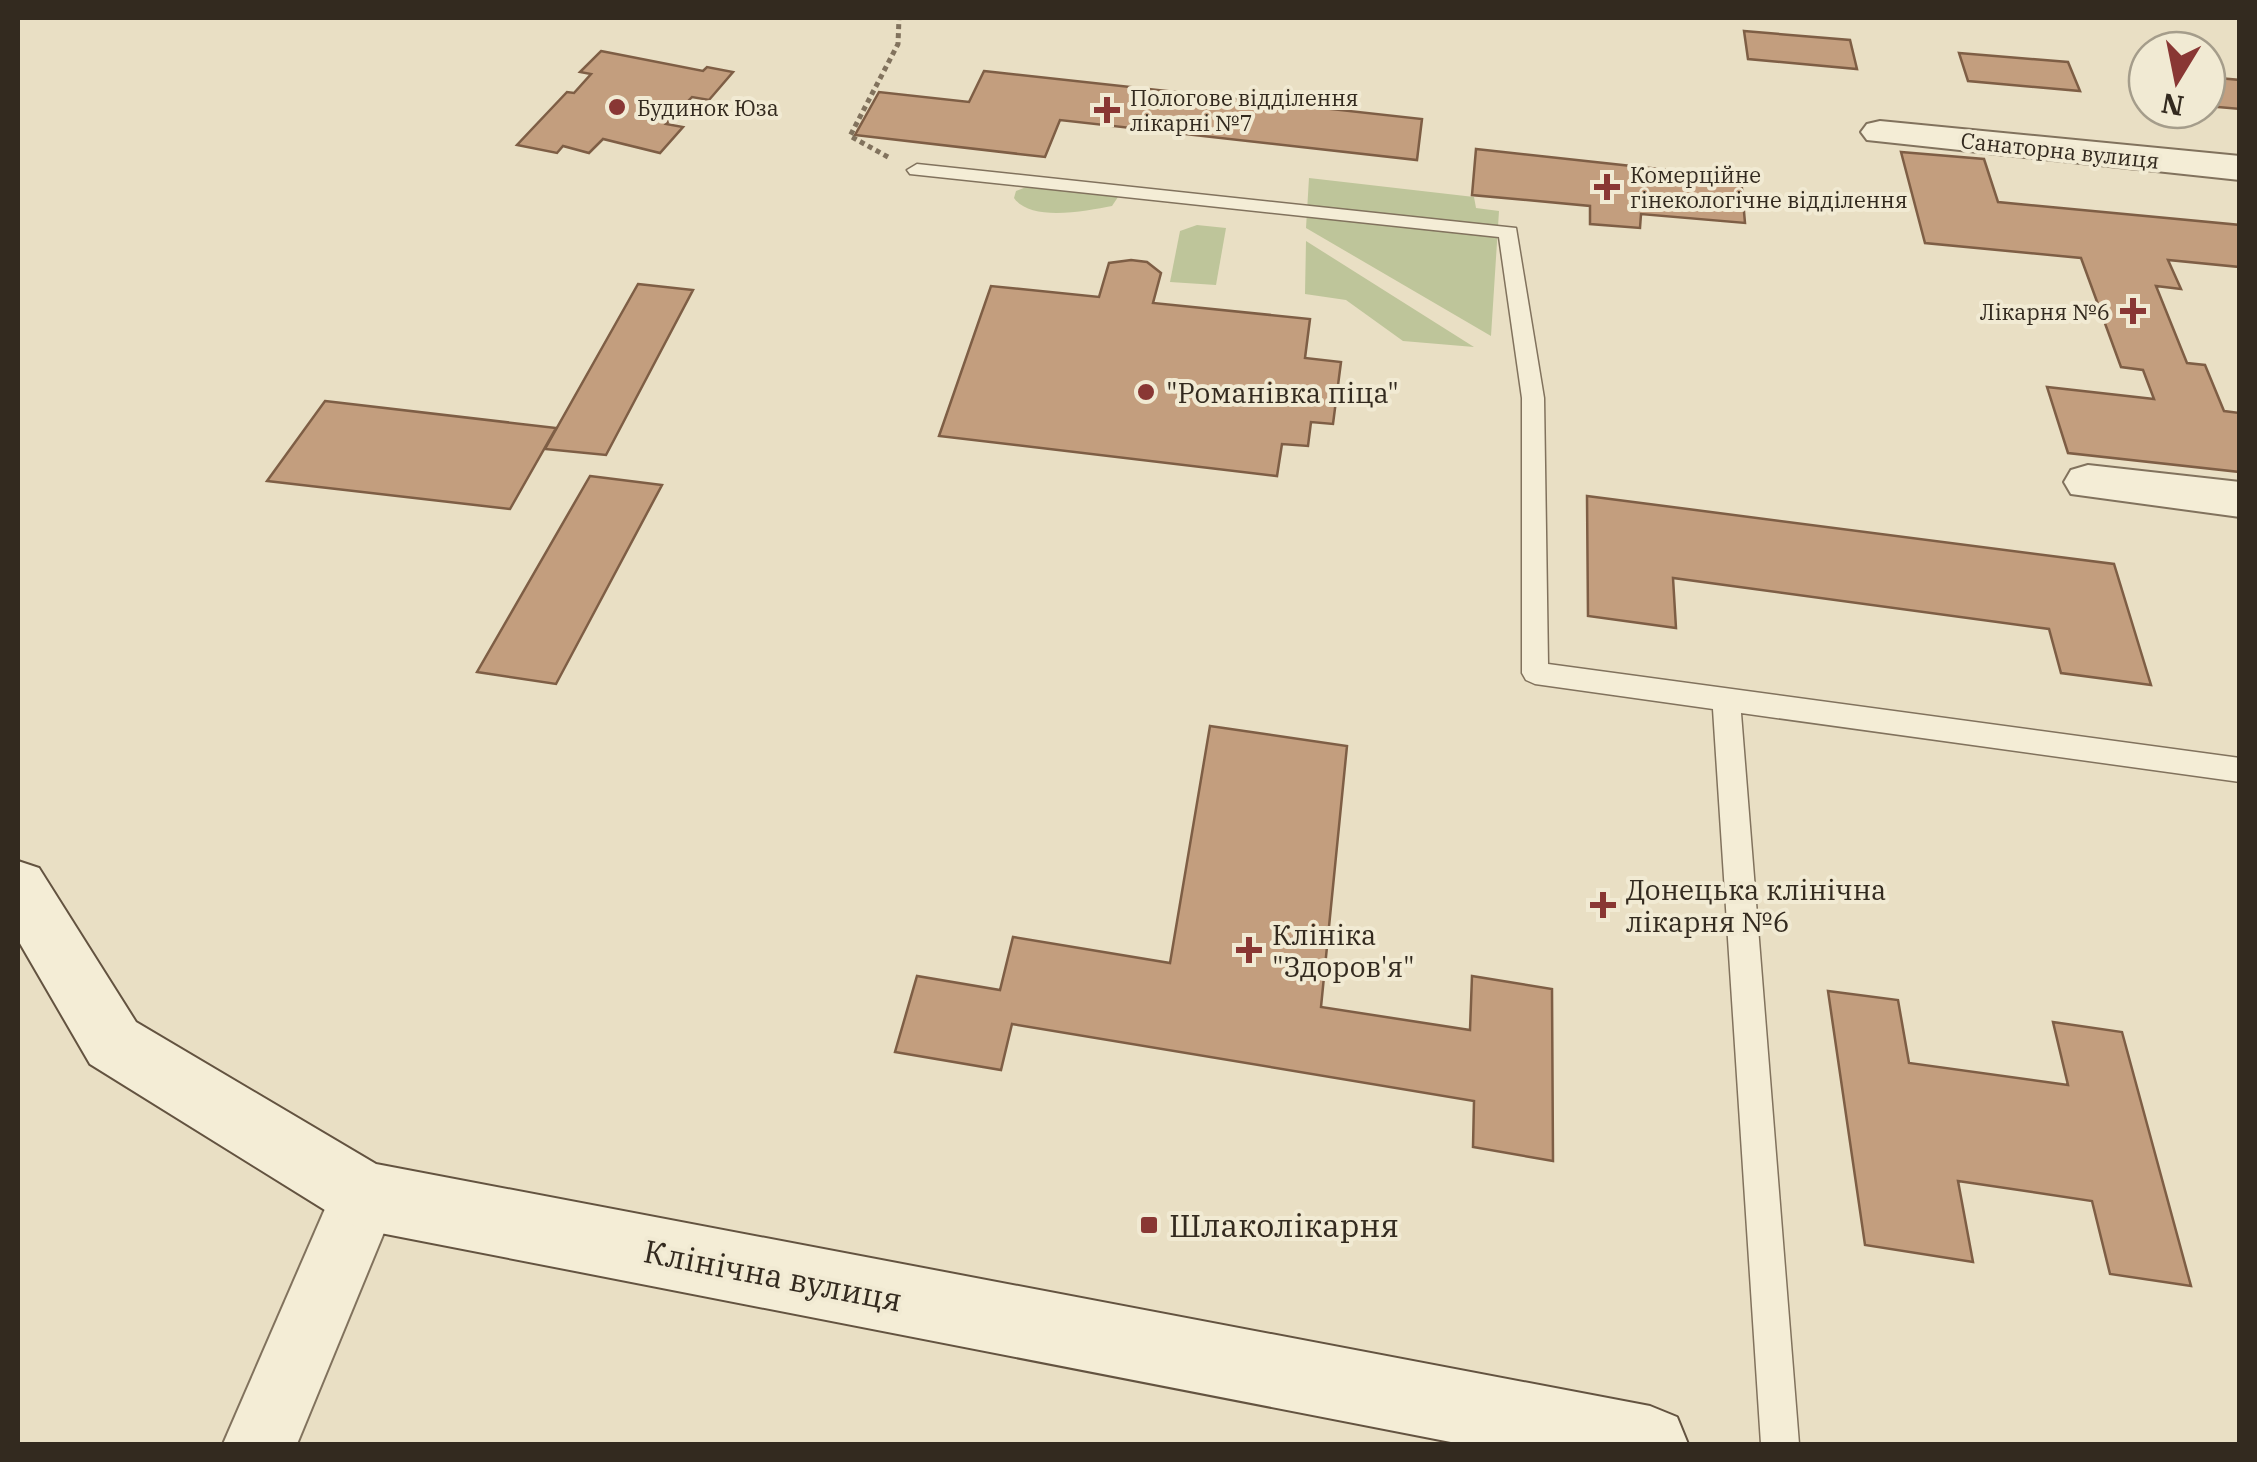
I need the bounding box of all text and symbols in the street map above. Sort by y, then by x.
north arrow [2127,30,2227,130]
place label: Пологове відділення лікарні №7 [1130,83,1358,137]
text: N [2158,85,2187,125]
place label: Будинок Юза [637,93,779,122]
marker: Будинок Юза [606,96,628,118]
marker: Пологове відділення лікарні №7 [1094,97,1120,123]
street label: Санаторна вулиця [1959,125,2161,175]
place label: Комерційне гінекологічне відділення [1630,160,1908,214]
marker: Комерційне гінекологічне відділення [1594,174,1620,200]
place label: Лікарня №6 [1980,297,2110,326]
marker: Лікарня №6 [2120,298,2146,324]
place label: "Романівка піца" [1166,374,1399,411]
marker: "Романівка піца" [1135,381,1157,403]
place label: Донецька клінічна лікарня №6 [1626,871,1886,940]
marker: Донецька клінічна лікарня №6 [1590,892,1616,918]
place label: Клініка "Здоров'я" [1272,916,1415,985]
marker: Клініка "Здоров'я" [1236,937,1262,963]
place label: Шлаколікарня [1169,1204,1399,1246]
marker: Шлаколікарня [1138,1214,1160,1236]
street label: Клінічна вулиця [640,1229,906,1321]

